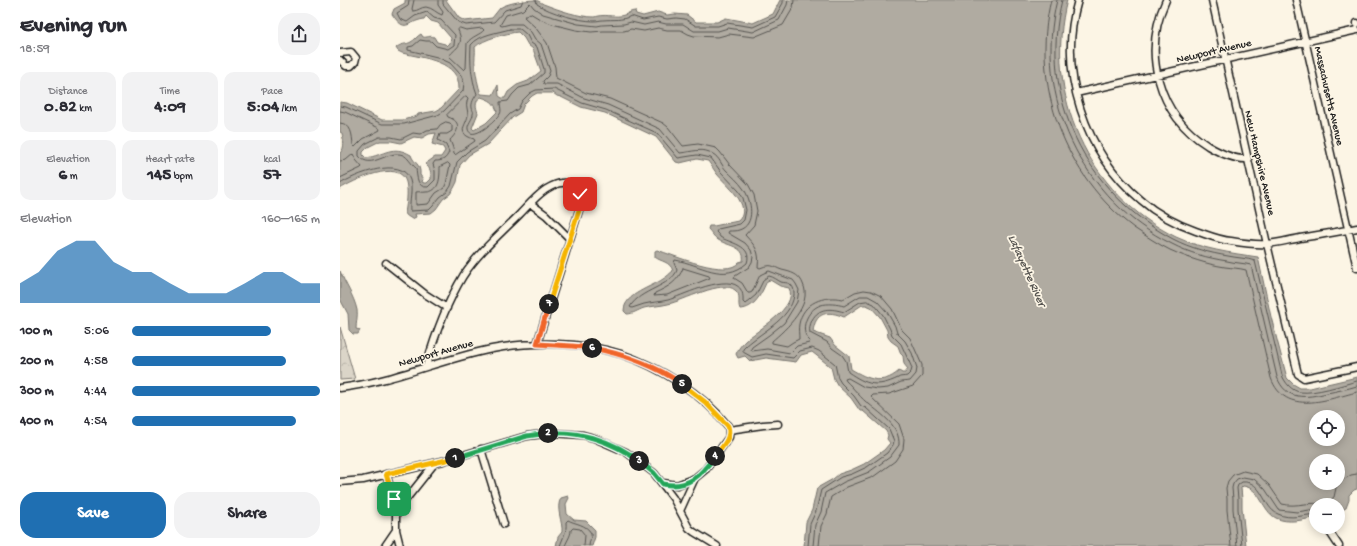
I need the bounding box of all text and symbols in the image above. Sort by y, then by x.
button: share [278,13,320,55]
text: Evening run [20,14,127,40]
street label: Newport Avenue [1175,37,1253,66]
text: 18:59 [20,42,50,57]
street label: Massachusetts Avenue [1311,45,1345,147]
text: Distance [49,86,87,98]
text: Time [160,86,180,98]
text: Pace [261,86,283,98]
text: 0.82 [44,98,77,118]
text: 4:09 [154,98,186,118]
text: 5:04 [247,98,279,118]
text: km [77,103,92,115]
text: /km [279,103,297,115]
street label: New Hampshire Avenue [1241,109,1277,217]
text: Elevation [46,154,90,166]
text: Heart rate [145,154,195,166]
text: kcal [263,154,281,166]
text: 6 [58,166,67,186]
text: 145 [147,166,171,186]
text: 57 [263,166,281,186]
text: m [67,171,78,183]
text: bpm [171,171,193,183]
pin [563,177,597,211]
icon: check [569,183,591,205]
text: Elevation [20,212,72,227]
text: 160–165 m [262,212,320,227]
water label: Lafayette River [1004,233,1049,312]
pin: 7 [539,294,559,314]
text: 7 [546,298,552,310]
text: 100 m [20,324,52,339]
text: 5:06 [84,324,109,339]
street label: Newport Avenue [398,338,475,370]
pin: 6 [582,338,602,358]
text: 6 [589,342,595,354]
text: 200 m [20,354,53,369]
text: 4:58 [84,354,108,369]
pin: 5 [672,374,692,394]
text: 5 [679,378,685,390]
text: 300 m [20,384,54,399]
text: 4:44 [84,384,107,399]
map controls [1309,410,1345,534]
button: locate [1309,410,1345,446]
text: 400 m [20,414,53,429]
text: 4:54 [84,414,107,429]
pin: 2 [538,423,558,443]
text: 2 [545,427,551,439]
pin: 4 [705,446,725,466]
pin: 1 [445,448,465,468]
text: 4 [712,450,718,462]
pin: 3 [629,451,649,471]
text: 1 [453,452,457,464]
button: + [1309,454,1345,490]
text: 3 [636,455,642,467]
pin [377,482,411,516]
icon: arrive [383,488,405,510]
button: Save [20,492,166,538]
button: Share [174,492,320,538]
button: − [1309,498,1345,534]

